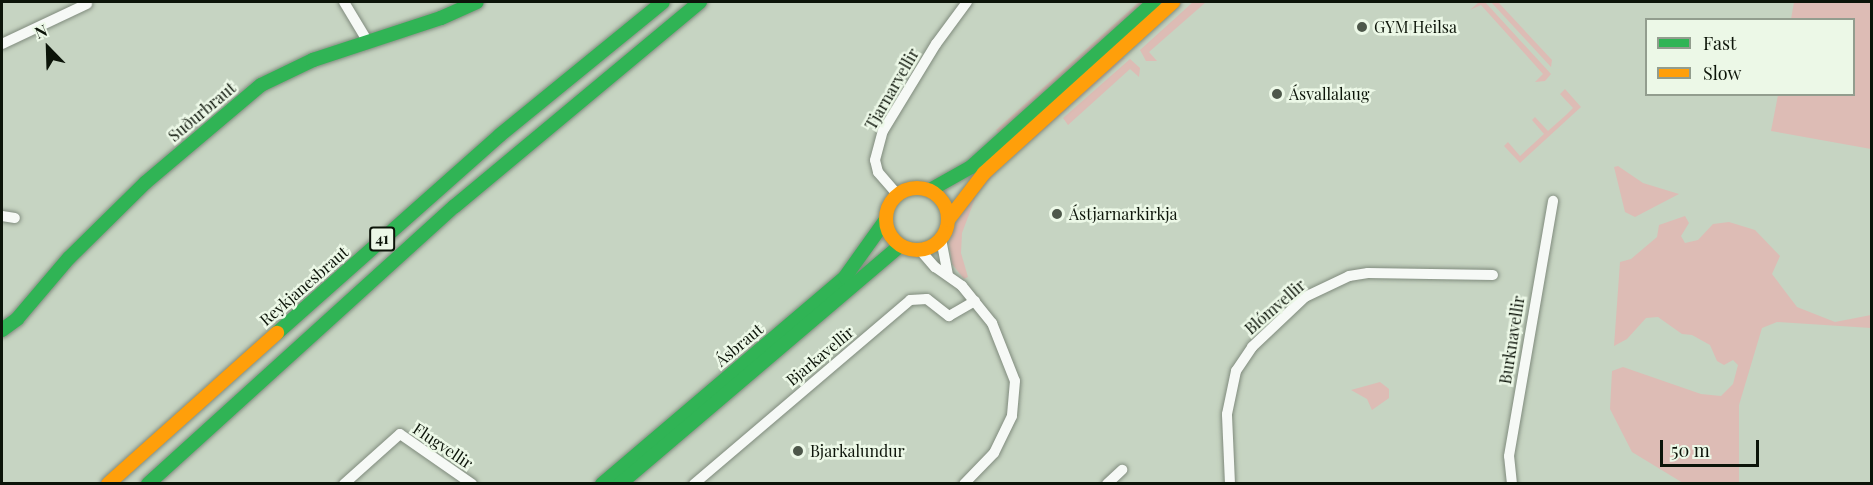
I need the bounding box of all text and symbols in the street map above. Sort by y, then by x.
place label: GYM Heilsa [1374,17,1457,37]
north arrow [18,18,78,78]
legend [1645,18,1855,96]
text: N [31,19,50,43]
marker: GYM Heilsa [1355,20,1369,34]
text: Fast [1703,31,1736,55]
street label: Tjarnarvellir [861,45,923,133]
text: Slow [1703,61,1741,85]
street label: Suðurbraut [164,78,240,146]
place label: Ásvallalaug [1289,84,1369,104]
marker: Ásvallalaug [1270,87,1284,101]
place label: Ástjarnarkirkja [1069,204,1177,224]
marker: Ástjarnarkirkja [1050,207,1064,221]
road number: 41 [368,227,395,251]
street label: Reykjanesbraut [256,242,352,330]
street label: Blómvellir [1241,276,1309,338]
street label: Burknavellir [1496,295,1528,385]
street label: Ásbraut [711,320,767,370]
street label: Bjarkavellir [782,322,858,390]
street label: Flugvellir [409,419,477,473]
scale bar [1663,428,1762,466]
text: 50 m [1671,438,1710,462]
place label: Bjarkalundur [810,441,905,461]
marker: Bjarkalundur [791,444,805,458]

